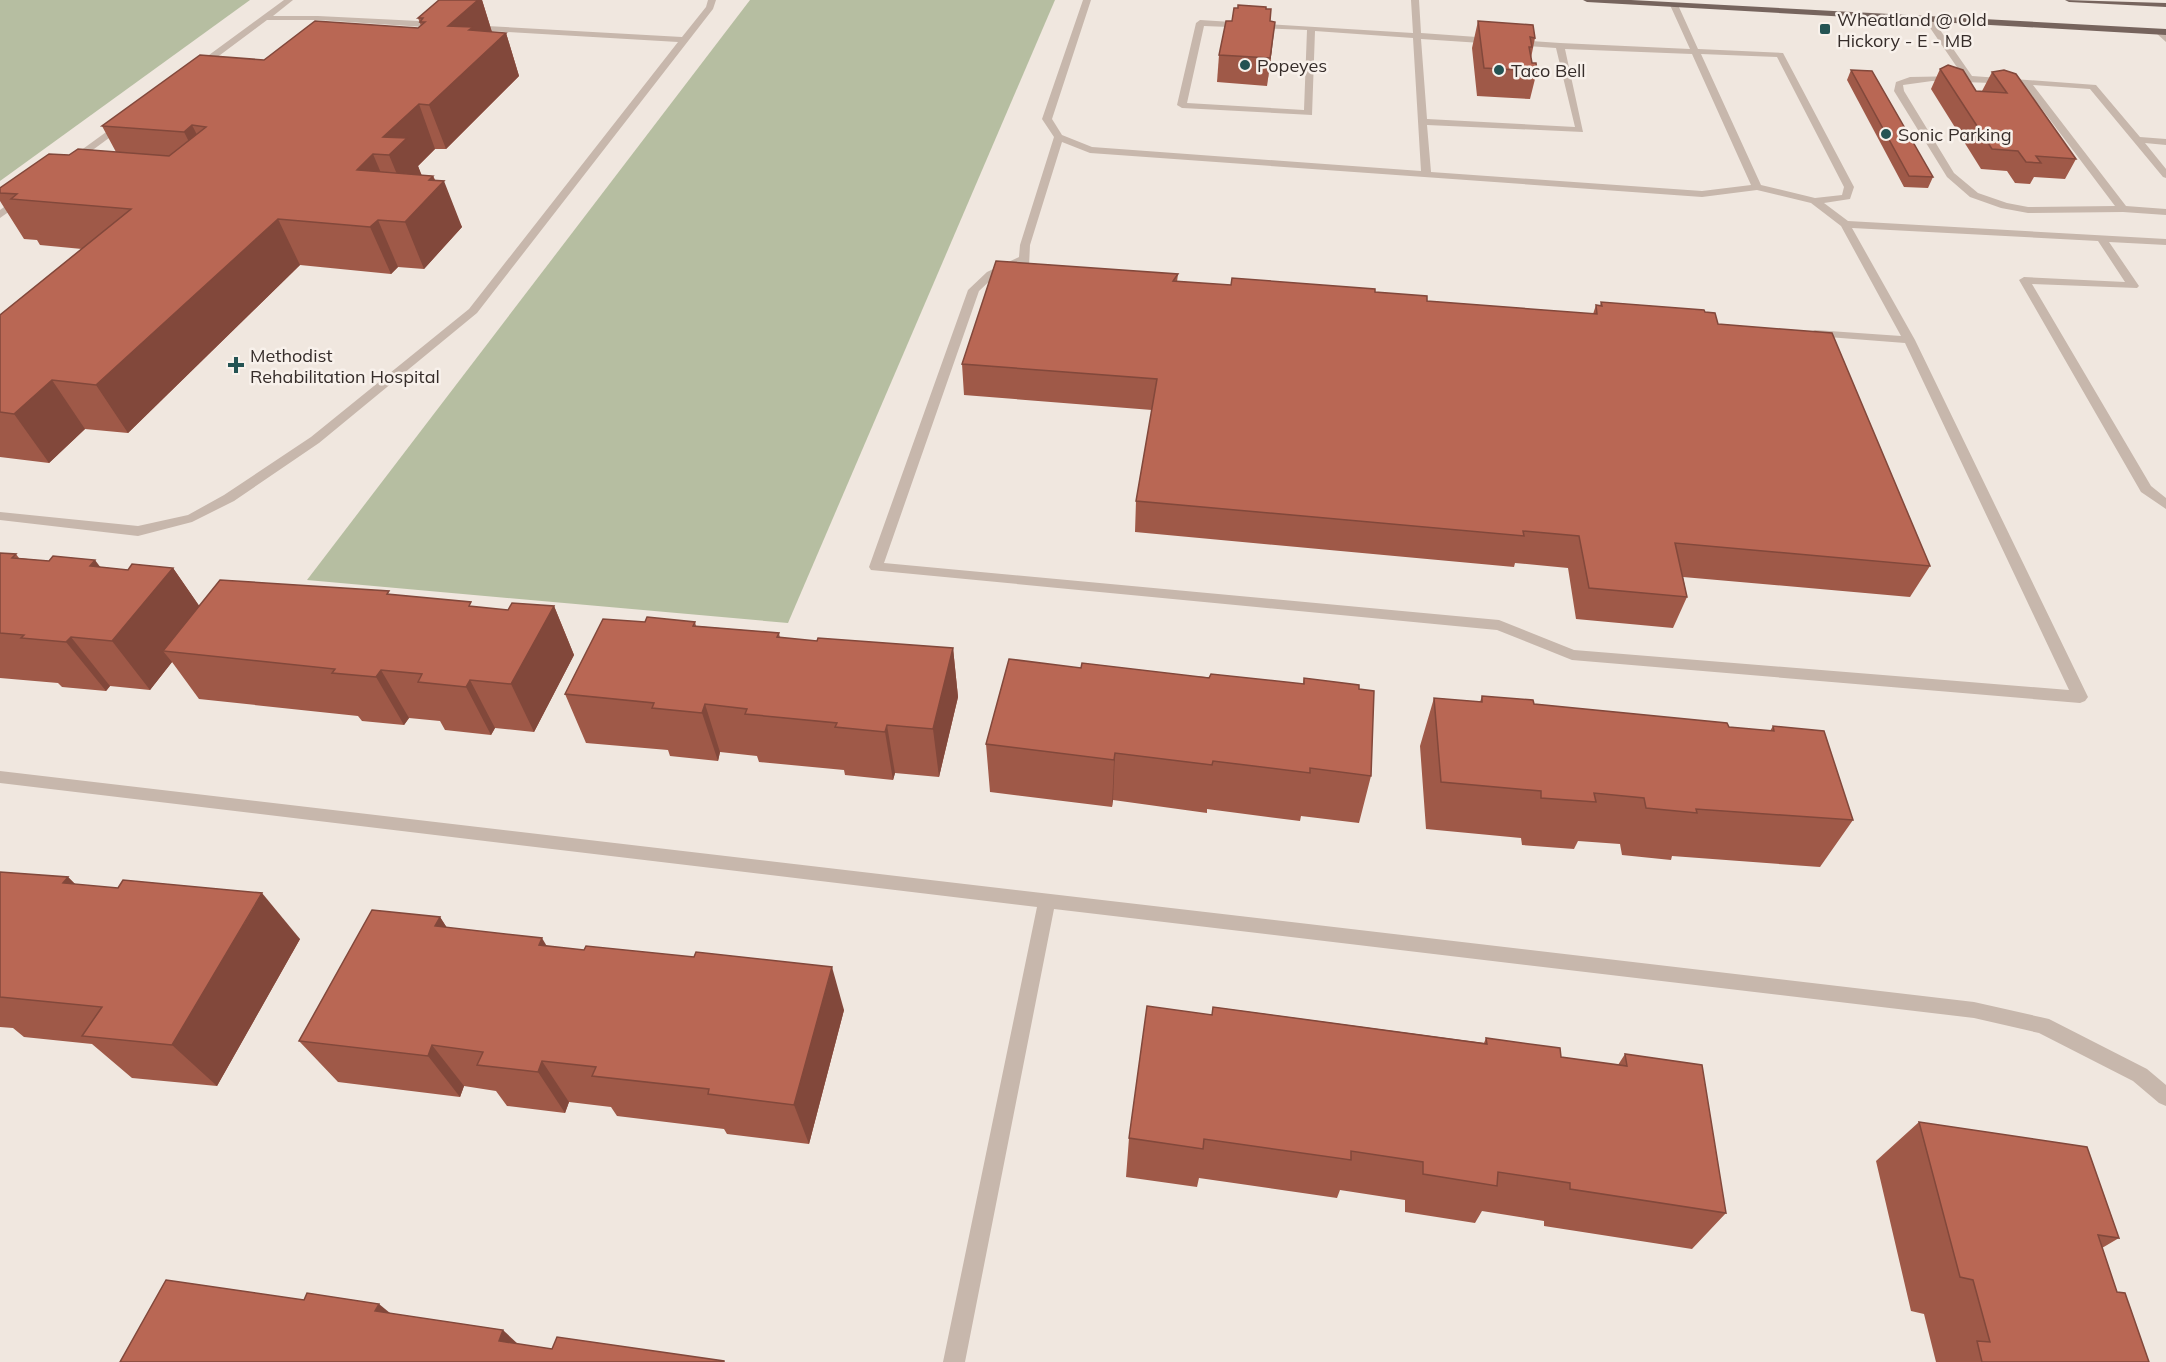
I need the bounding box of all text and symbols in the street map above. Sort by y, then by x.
place label: Wheatland @ Old Hickory - E - MB [1837,8,1987,52]
marker: Wheatland @ Old Hickory - E - MB [1818,22,1832,36]
place label: Popeyes [1257,54,1327,77]
marker: Popeyes [1238,58,1252,72]
place label: Taco Bell [1511,59,1586,82]
marker: Taco Bell [1492,63,1506,77]
place label: Sonic Parking [1898,123,2012,146]
marker: Sonic Parking [1879,127,1893,141]
place label: Methodist Rehabilitation Hospital [250,344,440,388]
marker: Methodist Rehabilitation Hospital [227,356,245,374]

